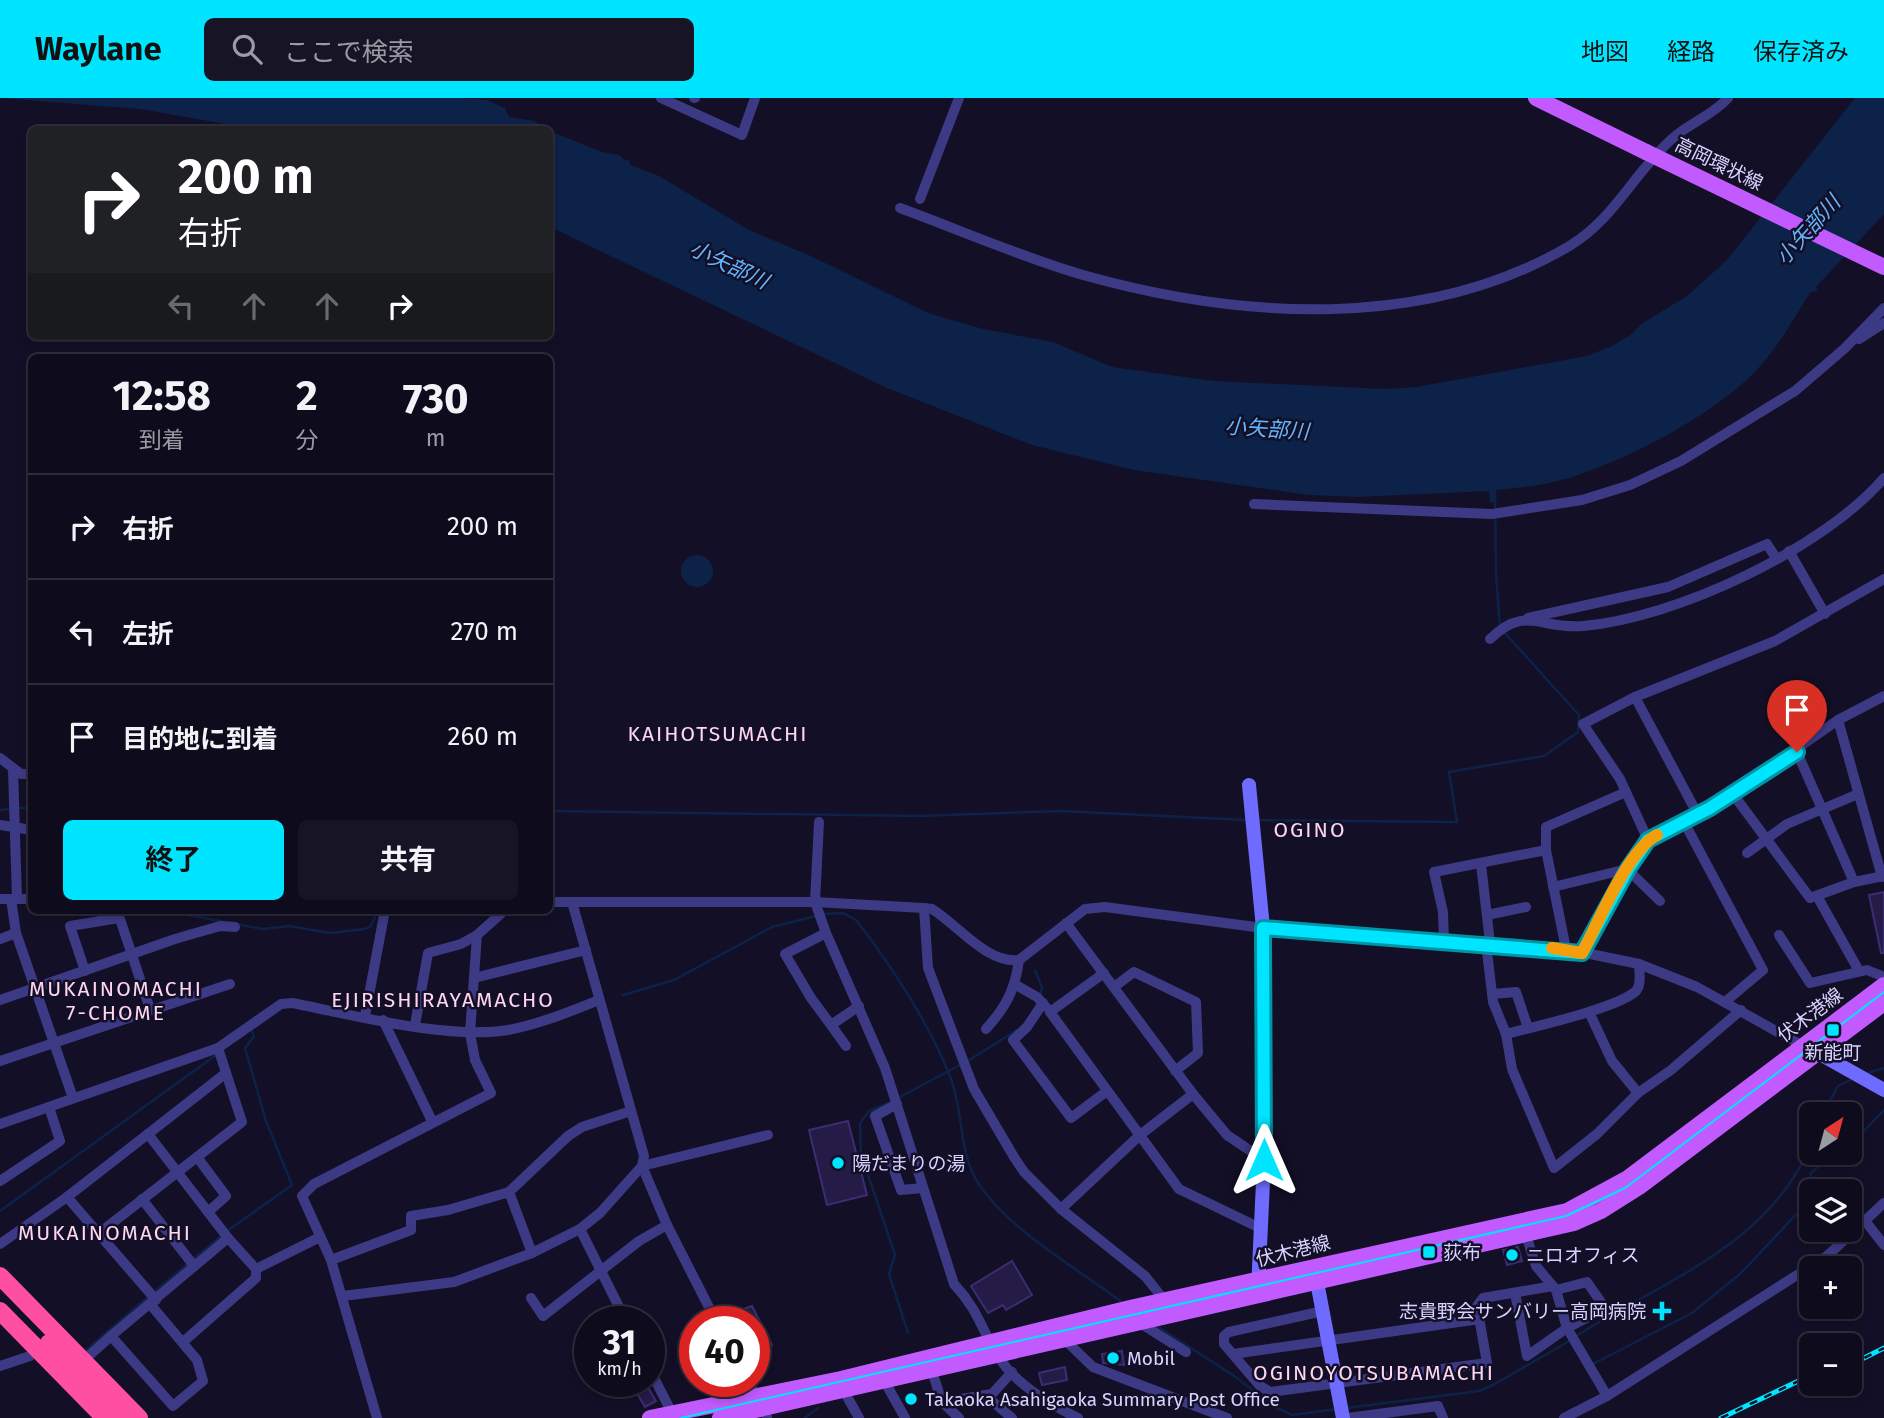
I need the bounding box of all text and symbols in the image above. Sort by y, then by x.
search box [204,18,694,81]
text: Waylane [35,29,162,69]
icon: search [228,30,266,68]
text: ここで検索 [284,37,414,68]
text: 地図 [1581,38,1629,66]
text: 経路 [1667,38,1715,66]
text: 保存済み [1753,38,1849,66]
street label: 高岡環状線 [1671,133,1767,195]
text: 200 m [178,147,314,206]
icon: right [63,154,154,245]
water label: 小矢部川 [1770,189,1847,270]
text: 右折 [178,214,242,252]
water label: 小矢部川 [685,235,774,295]
icon: left [162,287,200,325]
icon: ahead [235,287,273,325]
icon: ahead [308,287,346,325]
icon: right [381,287,419,325]
text: 12:58 [112,371,211,421]
text: 2 [296,371,318,421]
text: 730 [403,374,469,424]
water label: 小矢部川 [1224,413,1312,445]
text: m [426,424,446,452]
text: 到着 [139,426,185,454]
text: 分 [295,426,318,454]
icon: right [63,508,101,546]
text: 200 m [447,511,518,542]
text: 右折 [122,514,174,545]
icon: left [63,613,101,651]
text: 270 m [450,616,518,647]
text: 左折 [122,619,174,650]
pin [1767,680,1827,752]
icon: arrive [1778,691,1816,729]
icon: arrive [63,718,101,756]
text: 260 m [448,721,518,752]
district label: KAIHOTSUMACHI [628,721,808,747]
text: 目的地に到着 [122,724,278,755]
district label: OGINO [1274,817,1346,843]
button: 終了 [63,820,284,900]
button: 共有 [298,820,518,900]
district label: MUKAINOMACHI 7-CHOME [29,976,203,1026]
street label: 伏木港線 [1773,983,1847,1047]
district label: EJIRISHIRAYAMACHO [331,987,555,1013]
marker: 新能町 [1825,1022,1841,1038]
place label: 新能町 [1804,1041,1862,1064]
north arrow [1799,1102,1862,1166]
map controls [1799,1102,1862,1396]
position arrow [1227,1123,1301,1197]
place label: 陽だまりの湯 [852,1152,966,1175]
marker: 陽だまりの湯 [830,1155,846,1171]
button: layers [1799,1179,1862,1242]
district label: MUKAINOMACHI [18,1220,192,1246]
street label: 伏木港線 [1253,1231,1333,1271]
place label: 荻布 [1443,1241,1481,1264]
marker: 荻布 [1421,1244,1437,1260]
place label: ニロオフィス [1526,1244,1640,1267]
marker: ニロオフィス [1504,1247,1520,1263]
button: + [1799,1256,1862,1319]
place label: 志貴野会サンバリー高岡病院 [1399,1300,1646,1323]
marker: 志貴野会サンバリー高岡病院 [1652,1301,1672,1321]
speed limit sign: 40 [679,1306,770,1397]
text: 31 [603,1321,636,1363]
button: − [1799,1333,1862,1396]
place label: Mobil [1127,1347,1176,1370]
marker: Mobil [1105,1350,1121,1366]
text: km/h [597,1358,642,1380]
district label: OGINOYOTSUBAMACHI [1253,1360,1495,1386]
place label: Takaoka Asahigaoka Summary Post Office [925,1388,1280,1411]
marker: Takaoka Asahigaoka Summary Post Office [903,1391,919,1407]

